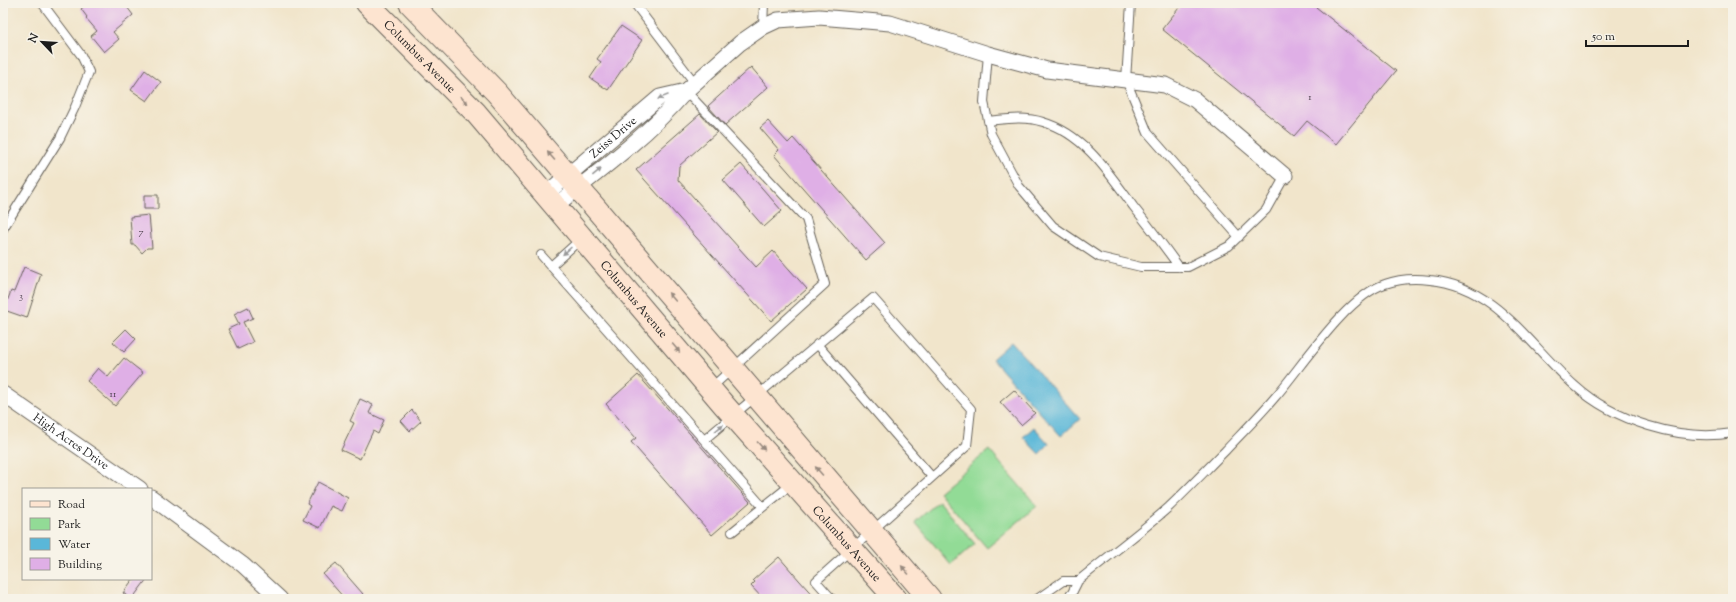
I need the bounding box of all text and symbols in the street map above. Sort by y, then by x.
street label: Columbus Avenue [379,16,460,98]
north arrow [22,22,62,62]
scale bar [1586,22,1688,48]
text: 50 m [1591,28,1615,46]
text: N [24,31,43,46]
house number: 1 [1308,90,1312,105]
one-way arrow [459,95,469,105]
one-way arrow [657,95,669,101]
street label: Zeiss Drive [586,112,641,163]
one-way arrow [547,151,556,161]
one-way arrow [592,168,603,177]
house number: 7 [138,225,144,240]
one-way arrow [561,247,572,256]
street label: Columbus Avenue [595,257,672,343]
house number: 3 [19,289,23,304]
one-way arrow [667,292,676,303]
one-way arrow [671,342,680,353]
house number: 11 [110,387,117,402]
street label: High Acres Drive [29,409,113,475]
one-way arrow [713,423,724,432]
one-way arrow [756,441,766,451]
one-way arrow [815,466,824,477]
legend [22,488,152,580]
text: Road [58,496,85,514]
street label: Columbus Avenue [807,502,885,587]
text: Park [58,516,81,534]
text: Water [58,536,91,554]
text: Building [58,556,102,574]
one-way arrow [900,564,909,575]

